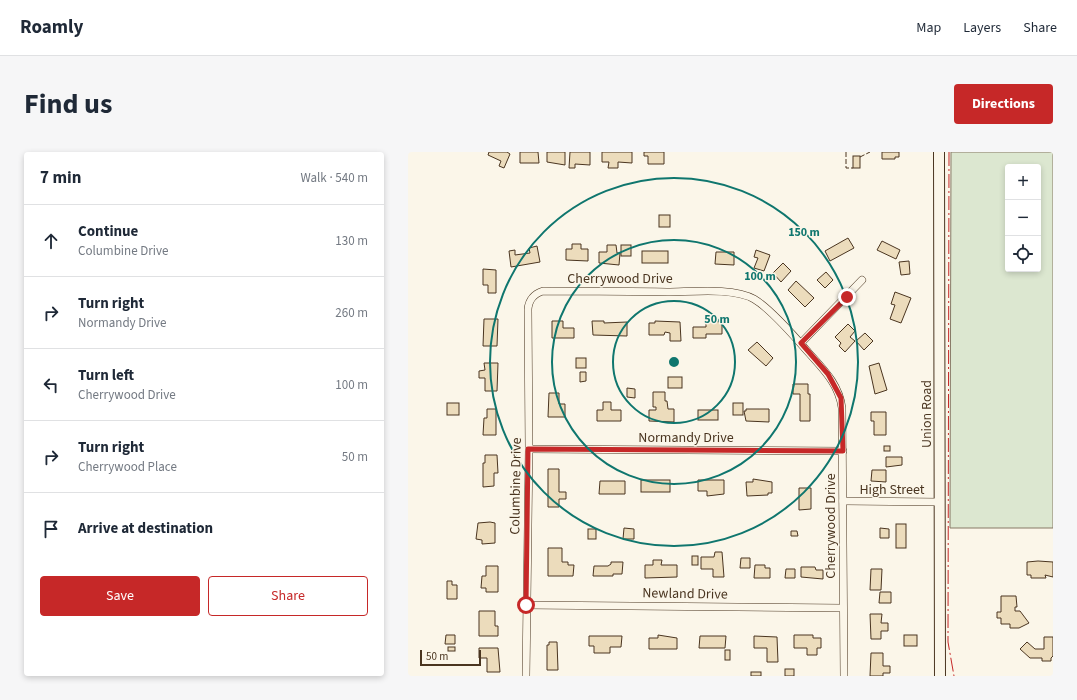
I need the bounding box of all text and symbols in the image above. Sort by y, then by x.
text: Roamly [20,14,83,41]
text: Map [916,18,941,38]
text: Layers [963,18,1001,38]
text: Share [1023,18,1057,38]
text: Find us [24,84,112,124]
button: Directions [954,84,1053,124]
map controls [1005,164,1041,272]
button: + [1005,164,1041,200]
text: 7 min [40,166,81,190]
text: Walk · 540 m [300,169,368,187]
button: − [1005,200,1041,236]
text: Continue [78,221,138,242]
text: 150 m [788,224,820,241]
icon: ahead [40,230,62,252]
text: 130 m [335,232,368,250]
button: locate [1005,236,1041,272]
text: Columbine Drive [78,242,168,260]
text: 100 m [744,268,776,285]
street label: Cherrywood Drive [567,269,673,289]
route end [838,288,856,306]
text: Turn right [78,293,144,314]
icon: right [40,302,62,324]
text: 260 m [335,304,368,322]
text: 50 m [704,311,730,328]
text: Normandy Drive [78,314,166,332]
centre of rings [667,355,681,369]
text: Turn left [78,365,134,386]
icon: left [40,374,62,396]
text: 100 m [335,376,368,394]
street label: Union Road [917,380,937,448]
text: Cherrywood Drive [78,386,176,404]
street label: Normandy Drive [638,428,734,448]
text: Turn right [78,437,144,458]
street label: Columbine Drive [505,437,527,535]
icon: right [40,446,62,468]
text: 50 m [342,448,368,466]
text: Cherrywood Place [78,458,177,476]
street label: Cherrywood Drive [821,473,841,579]
street label: High Street [859,480,925,500]
icon: arrive [40,518,62,540]
text: Arrive at destination [78,518,213,539]
button: Save [40,576,200,616]
button: Share [208,576,368,616]
street label: Newland Drive [642,583,728,605]
route start [517,596,535,614]
scale bar [420,648,481,667]
text: 50 m [426,649,448,664]

